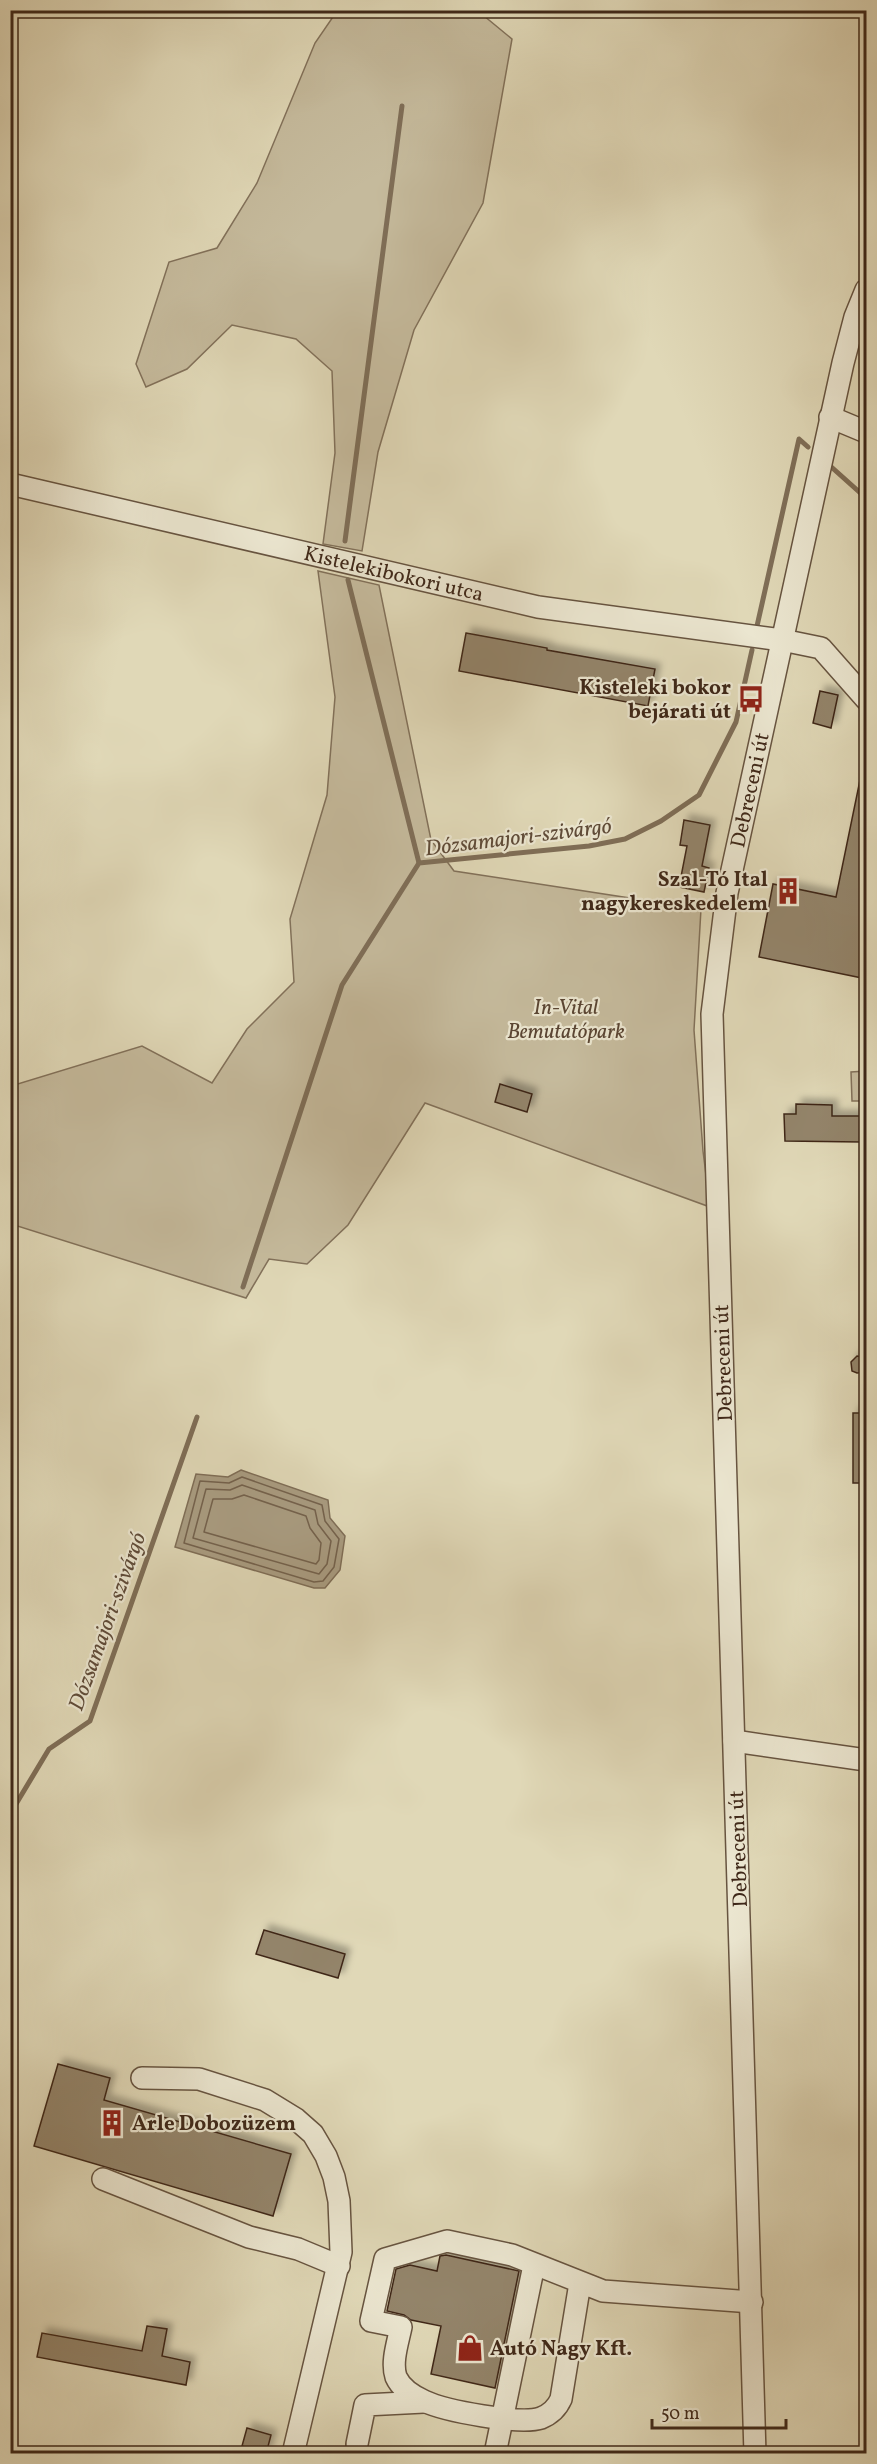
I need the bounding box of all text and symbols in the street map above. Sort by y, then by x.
street label: Kistelekibokori utca [301,540,486,610]
place label: Kisteleki bokor bejárati út [579,674,731,727]
bus stop icon: Kisteleki bokor bejárati út [736,684,766,714]
street label: Debreceni út [724,730,778,851]
water label: Dózsamajori-szivárgó [423,812,613,865]
place label: Szal-Tó Ital nagykereskedelem [581,866,768,919]
building icon: Szal-Tó Ital nagykereskedelem [773,876,803,906]
park label: In-Vital Bemutatópark [507,994,625,1047]
street label: Debreceni út [708,1304,741,1422]
water label: Dózsamajori-szivárgó [62,1528,155,1715]
street label: Debreceni út [723,1790,756,1908]
building icon: Arle Dobozüzem [97,2108,127,2138]
place label: Arle Dobozüzem [132,2110,296,2139]
shop icon: Autó Nagy Kft. [455,2333,485,2363]
place label: Autó Nagy Kft. [490,2335,632,2364]
scale bar [652,2392,786,2430]
text: 50 m [661,2402,700,2427]

